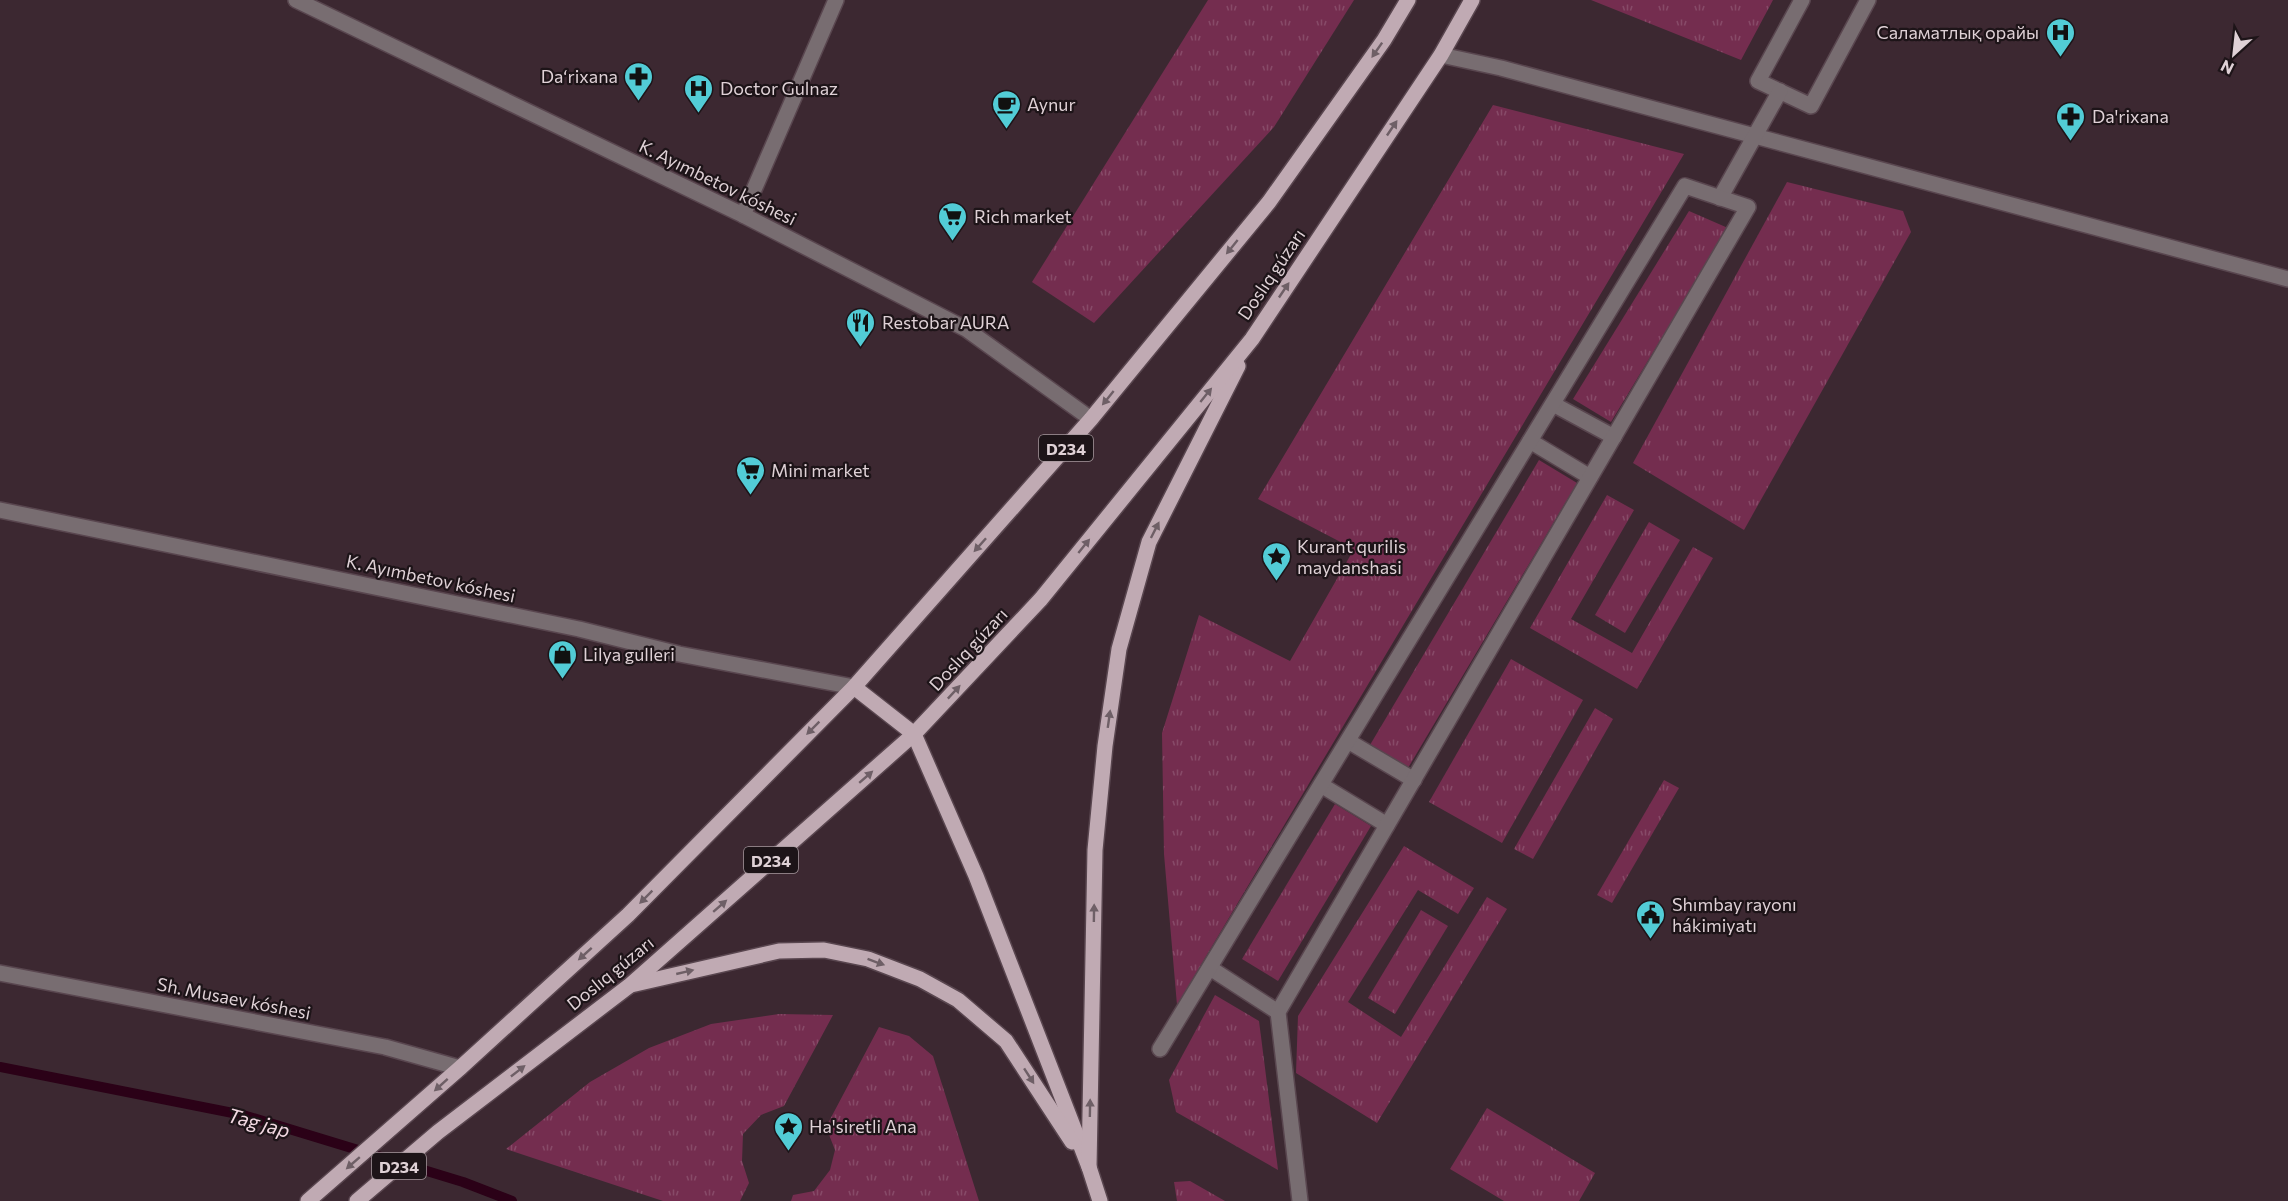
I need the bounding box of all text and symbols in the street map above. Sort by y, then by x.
hospital icon: Саламатлық орайы [2044,16,2076,58]
place label: Саламатлық орайы [1876,21,2039,43]
north arrow [2204,24,2264,84]
one-way arrow [1371,41,1383,57]
text: N [2217,57,2237,79]
pharmacy icon: Daʻrixana [623,60,655,102]
place label: Daʻrixana [541,65,618,87]
hospital icon: Doctor Gulnaz [683,72,715,114]
place label: Doctor Gulnaz [720,77,838,99]
cafe icon: Aynur [990,88,1022,130]
place label: Aynur [1027,93,1076,115]
pharmacy icon: Da'rixana [2055,100,2087,142]
place label: Da'rixana [2092,105,2169,127]
one-way arrow [1386,120,1398,136]
street label: K. Ayımbetov kóshesi [636,134,800,230]
supermarket icon: Rich market [937,200,969,242]
place label: Rich market [974,205,1072,227]
street label: Doslıq gúzarı [1232,224,1310,324]
one-way arrow [1226,240,1238,255]
one-way arrow [1278,282,1289,298]
restaurant icon: Restobar AURA [845,306,877,348]
place label: Restobar AURA [882,311,1009,333]
one-way arrow [1200,387,1213,403]
one-way arrow [1102,390,1115,406]
road number: D234 [1039,435,1093,461]
supermarket icon: Mini market [734,454,766,496]
place label: Mini market [771,459,870,481]
one-way arrow [1150,522,1160,539]
place label: Kurant qurilis maydanshasi [1297,535,1406,578]
one-way arrow [974,537,987,552]
one-way arrow [1077,539,1089,554]
place icon: Kurant qurilis maydanshasi [1260,540,1292,582]
street label: K. Ayımbetov kóshesi [344,549,518,607]
street label: Doslıq gúzarı [924,603,1012,695]
shop icon: Lilya gulleri [546,638,578,680]
place label: Lilya gulleri [583,643,675,665]
one-way arrow [947,684,961,699]
one-way arrow [1104,709,1113,728]
one-way arrow [807,721,821,735]
one-way arrow [858,770,874,783]
road number: D234 [744,847,798,873]
one-way arrow [640,889,654,903]
place label: Shımbay rayonı hákimiyatı [1672,893,1797,936]
public building icon: Shımbay rayonı hákimiyatı [1635,898,1667,940]
one-way arrow [712,899,727,913]
one-way arrow [1089,904,1099,923]
street label: Doslıq gúzarı [562,931,658,1015]
one-way arrow [578,947,593,960]
one-way arrow [868,958,886,968]
one-way arrow [676,967,695,977]
street label: Sh. Musaev kóshesi [155,972,313,1024]
one-way arrow [510,1066,525,1078]
one-way arrow [1023,1068,1034,1084]
one-way arrow [434,1078,449,1091]
one-way arrow [1085,1099,1095,1118]
water label: Tag jap [225,1102,293,1142]
place icon: Ha'siretli Ana [772,1110,804,1152]
place label: Ha'siretli Ana [809,1115,917,1137]
road number: D234 [372,1153,426,1179]
one-way arrow [346,1156,361,1169]

